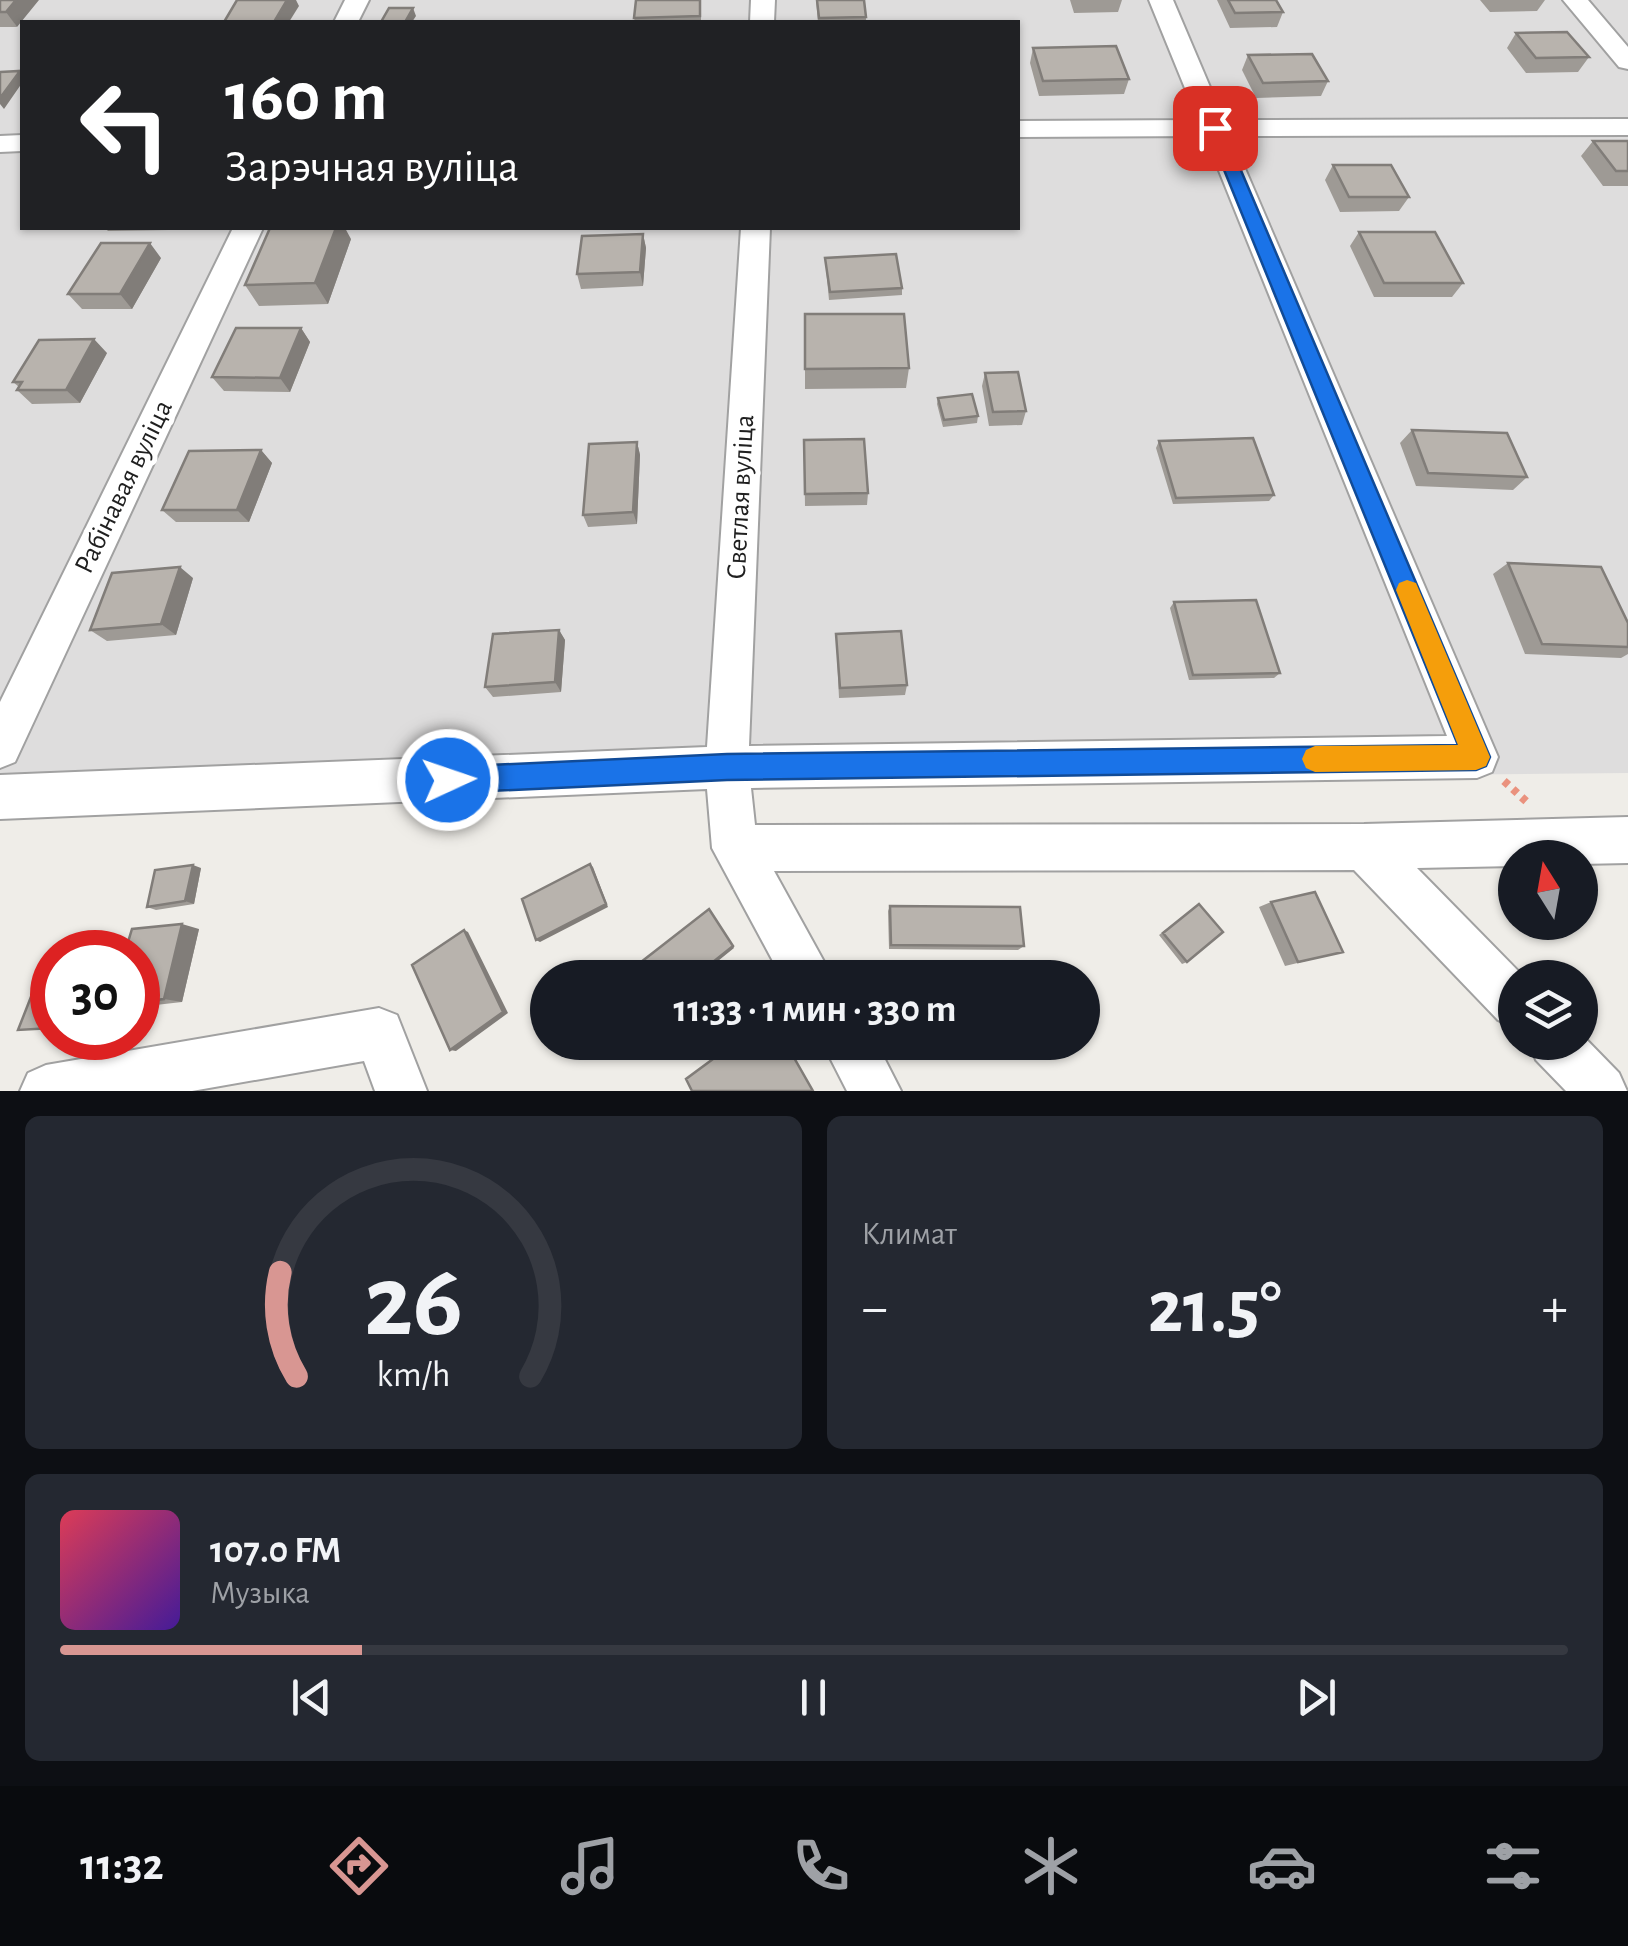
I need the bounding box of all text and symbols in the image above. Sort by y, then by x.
icon: left [60,60,190,190]
text: 160 m [225,63,388,133]
pin [1173,86,1258,171]
icon: arrive [1188,101,1243,156]
text: Зарэчная вуліца [225,145,519,190]
street label: Рабінавая вуліца [70,396,178,578]
street label: Светлая вуліца [723,414,759,580]
position arrow [396,728,500,832]
north arrow [1498,840,1598,940]
map controls [1498,840,1598,1060]
speed limit sign: 30 [30,930,160,1060]
button: layers [1498,960,1598,1060]
text: 11:33 · 1 мин · 330 m [674,991,956,1029]
text: Климат [862,1218,957,1250]
text: 26 [364,1251,463,1355]
text: 21.5° [1148,1271,1282,1346]
text: − [862,1281,888,1336]
text: + [1542,1281,1568,1336]
text: km/h [376,1357,450,1393]
text: 107.0 FM [210,1532,341,1570]
text: Музыка [210,1577,310,1609]
icon: previous [284,1670,339,1725]
icon: pause [786,1670,841,1725]
icon: next [1289,1670,1344,1725]
icon: directions [324,1831,394,1901]
icon: music [555,1831,625,1901]
icon: phone [786,1831,856,1901]
icon: climate [1016,1831,1086,1901]
icon: car [1247,1831,1317,1901]
icon: filters [1478,1831,1548,1901]
text: 11:32 [80,1843,164,1888]

